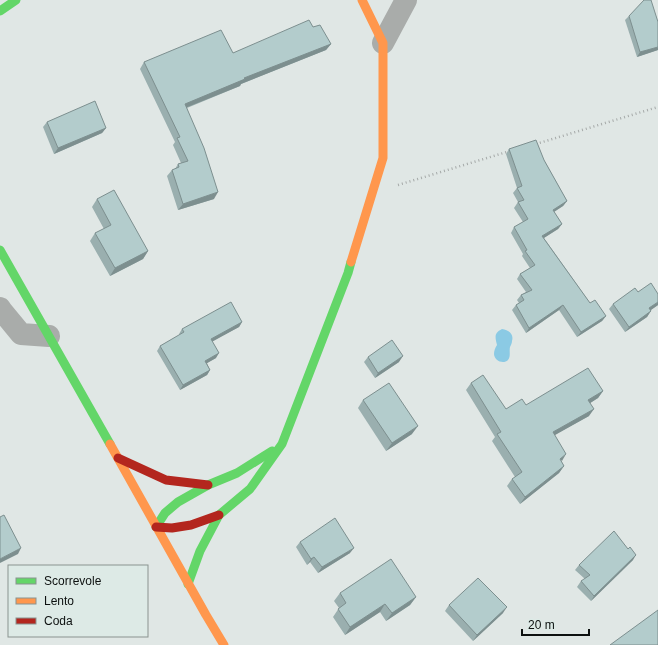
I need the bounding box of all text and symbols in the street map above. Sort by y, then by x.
legend [8,565,148,637]
text: Scorrevole [44,574,102,588]
text: Lento [44,594,74,608]
scale bar [522,611,589,637]
text: Coda [44,614,73,628]
text: 20 m [528,618,555,632]

